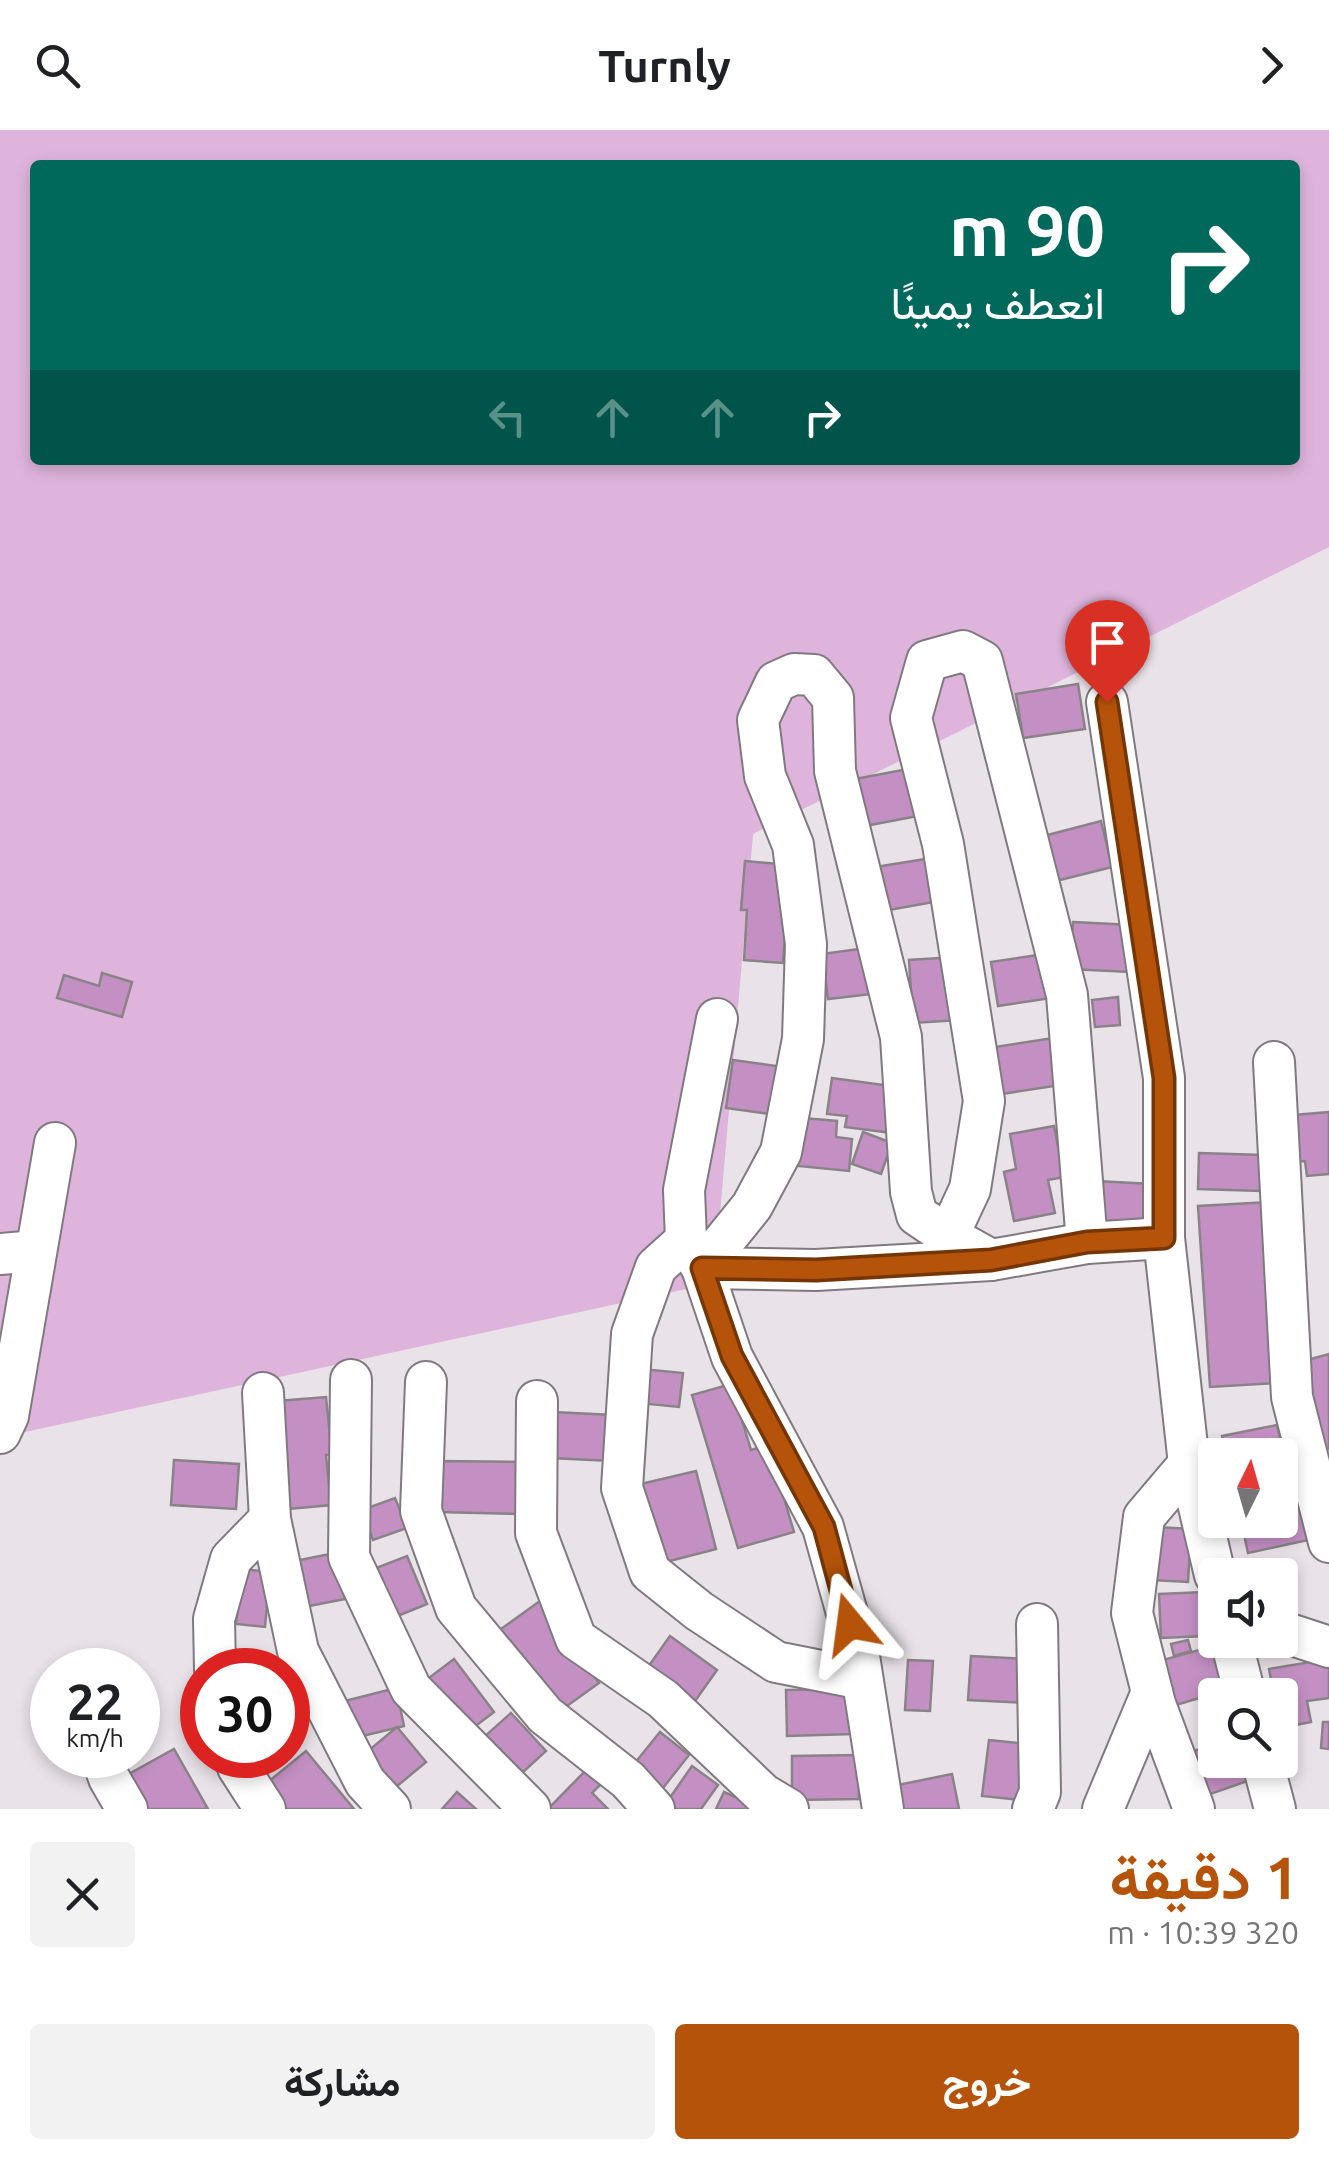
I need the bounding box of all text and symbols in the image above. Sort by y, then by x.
icon: search [30,38,85,93]
icon: forward [1244,38,1299,93]
text: Turnly [598,40,731,91]
text: 90 m [949,191,1105,269]
icon: right [1140,200,1270,330]
text: انعطف يمينًا [890,277,1105,328]
icon: left [480,390,535,445]
icon: ahead [585,390,640,445]
icon: ahead [690,390,745,445]
icon: right [795,390,850,445]
pin [1065,600,1150,703]
icon: arrive [1080,615,1135,670]
north arrow [1198,1438,1298,1538]
map controls [1198,1438,1298,1778]
button: sound [1198,1558,1298,1658]
position arrow [798,1572,902,1676]
speed limit sign: 30 [180,1648,310,1778]
text: 22 [67,1673,123,1729]
button: search [1198,1678,1298,1778]
text: km/h [66,1724,124,1752]
button: close [30,1842,135,1947]
text: 1 دقيقة [1109,1843,1299,1910]
text: 320 m · 10:39 [1107,1914,1299,1950]
button: مشاركة [30,2024,655,2139]
button: خروج [675,2024,1299,2139]

